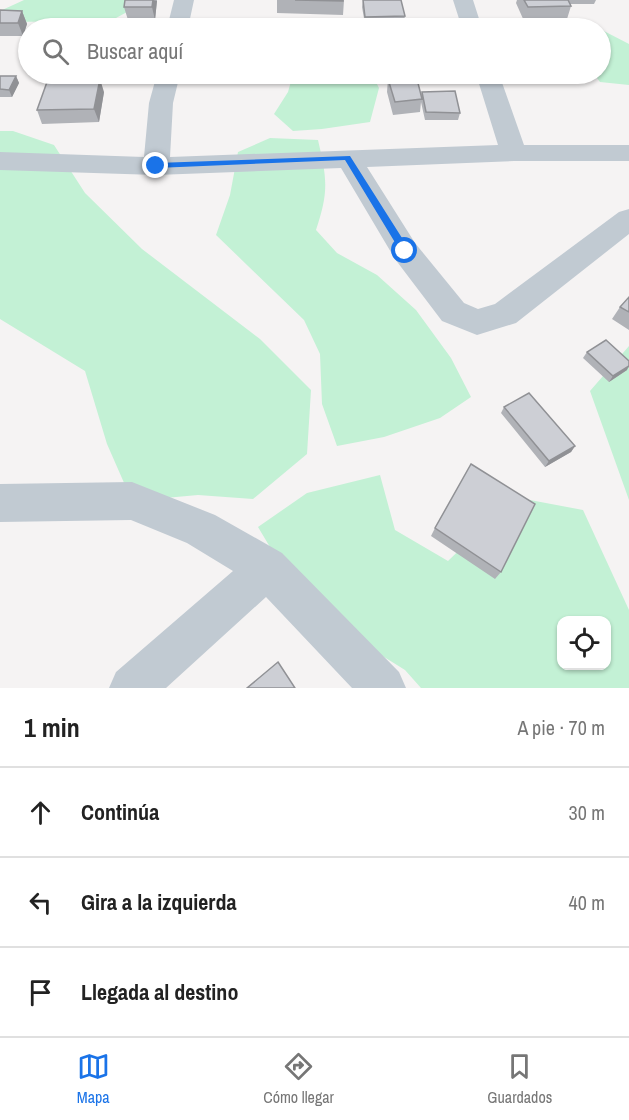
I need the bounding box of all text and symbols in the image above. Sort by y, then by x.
search box [18,18,611,84]
icon: search [39,35,72,68]
text: Buscar aquí [87,36,183,66]
route end [142,152,168,178]
route start [391,237,417,263]
map controls [557,616,611,670]
button: locate [557,616,611,670]
text: 1 min [24,710,80,745]
text: A pie · 70 m [517,714,605,741]
icon: ahead [24,796,57,829]
text: Continúa [81,797,159,827]
text: 30 m [569,799,605,826]
icon: left [24,886,57,919]
text: Gira a la izquierda [81,887,236,917]
text: 40 m [569,889,605,916]
icon: arrive [24,976,57,1009]
text: Llegada al destino [81,977,238,1007]
tab: Mapa [77,1050,110,1108]
tab: Cómo llegar [263,1050,334,1108]
tab: Guardados [487,1050,552,1108]

